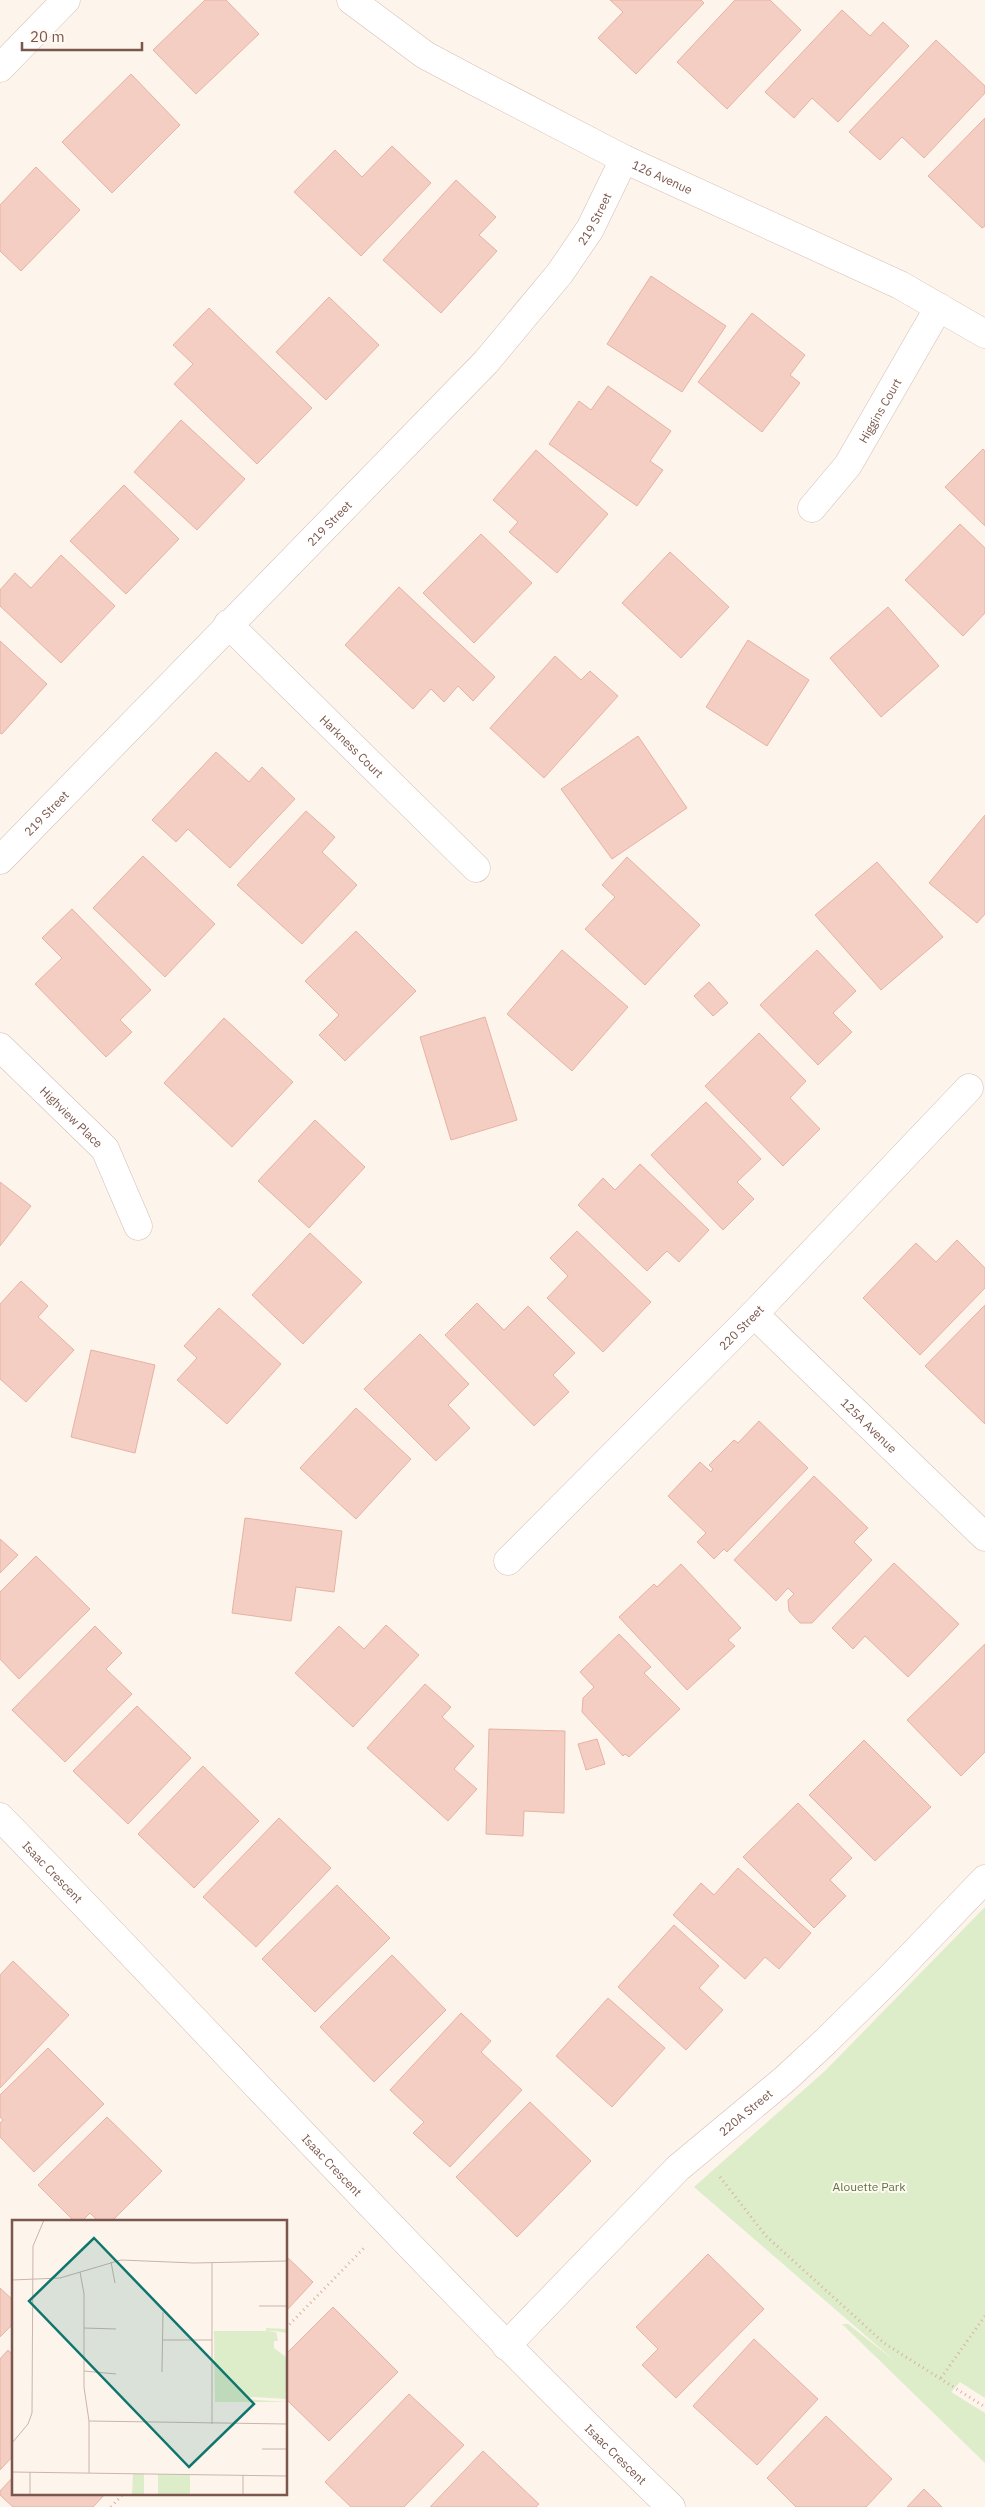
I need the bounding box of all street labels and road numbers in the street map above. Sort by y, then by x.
street label: 126 Avenue [630,156,695,197]
street label: 219 Street [574,190,614,248]
street label: Higgins Court [855,375,904,446]
street label: 219 Street [304,497,354,549]
street label: Harkness Court [317,711,387,781]
street label: 219 Street [21,787,72,839]
street label: Highview Place [37,1083,107,1151]
street label: 220 Street [715,1302,766,1353]
street label: 125A Avenue [838,1395,901,1456]
street label: Isaac Crescent [20,1838,86,1906]
street label: 220A Street [715,2085,775,2139]
street label: Isaac Crescent [299,2131,365,2199]
street label: Isaac Crescent [582,2420,650,2487]

